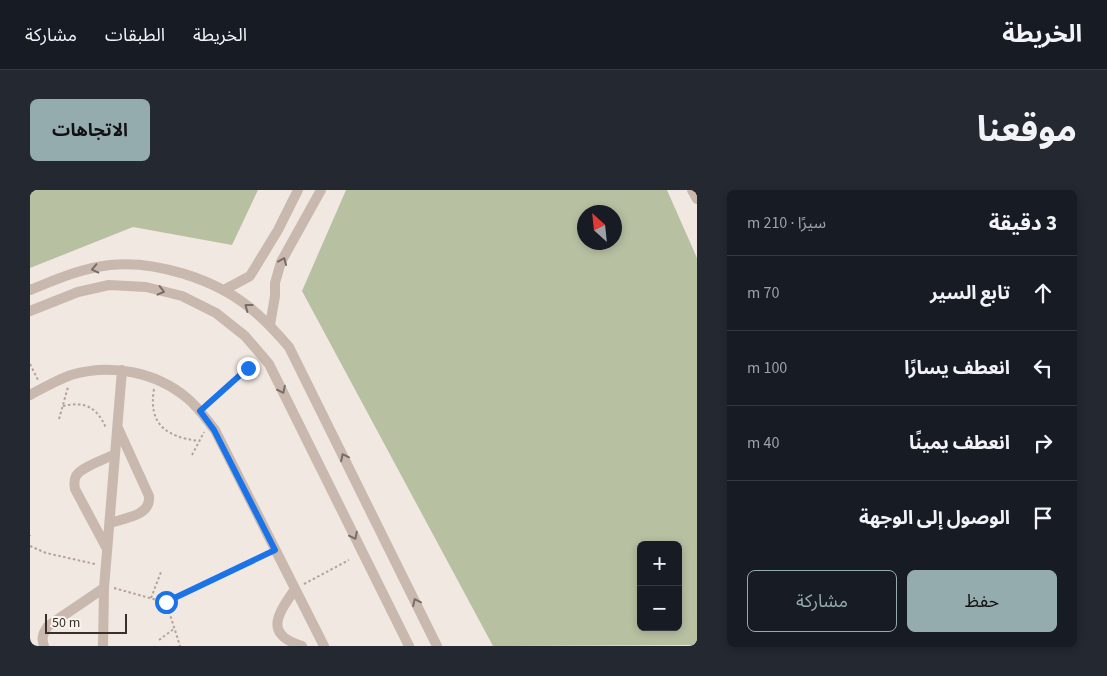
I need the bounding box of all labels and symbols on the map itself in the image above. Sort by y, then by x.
north arrow [577,205,622,250]
one-way arrow [276,257,287,266]
one-way arrow [91,263,100,274]
one-way arrow [157,285,166,296]
one-way arrow [245,304,254,312]
route end [237,357,260,380]
one-way arrow [276,385,287,394]
one-way arrow [340,453,350,462]
one-way arrow [348,531,358,540]
route start [155,591,178,614]
one-way arrow [411,598,422,607]
scale bar [45,611,128,634]

